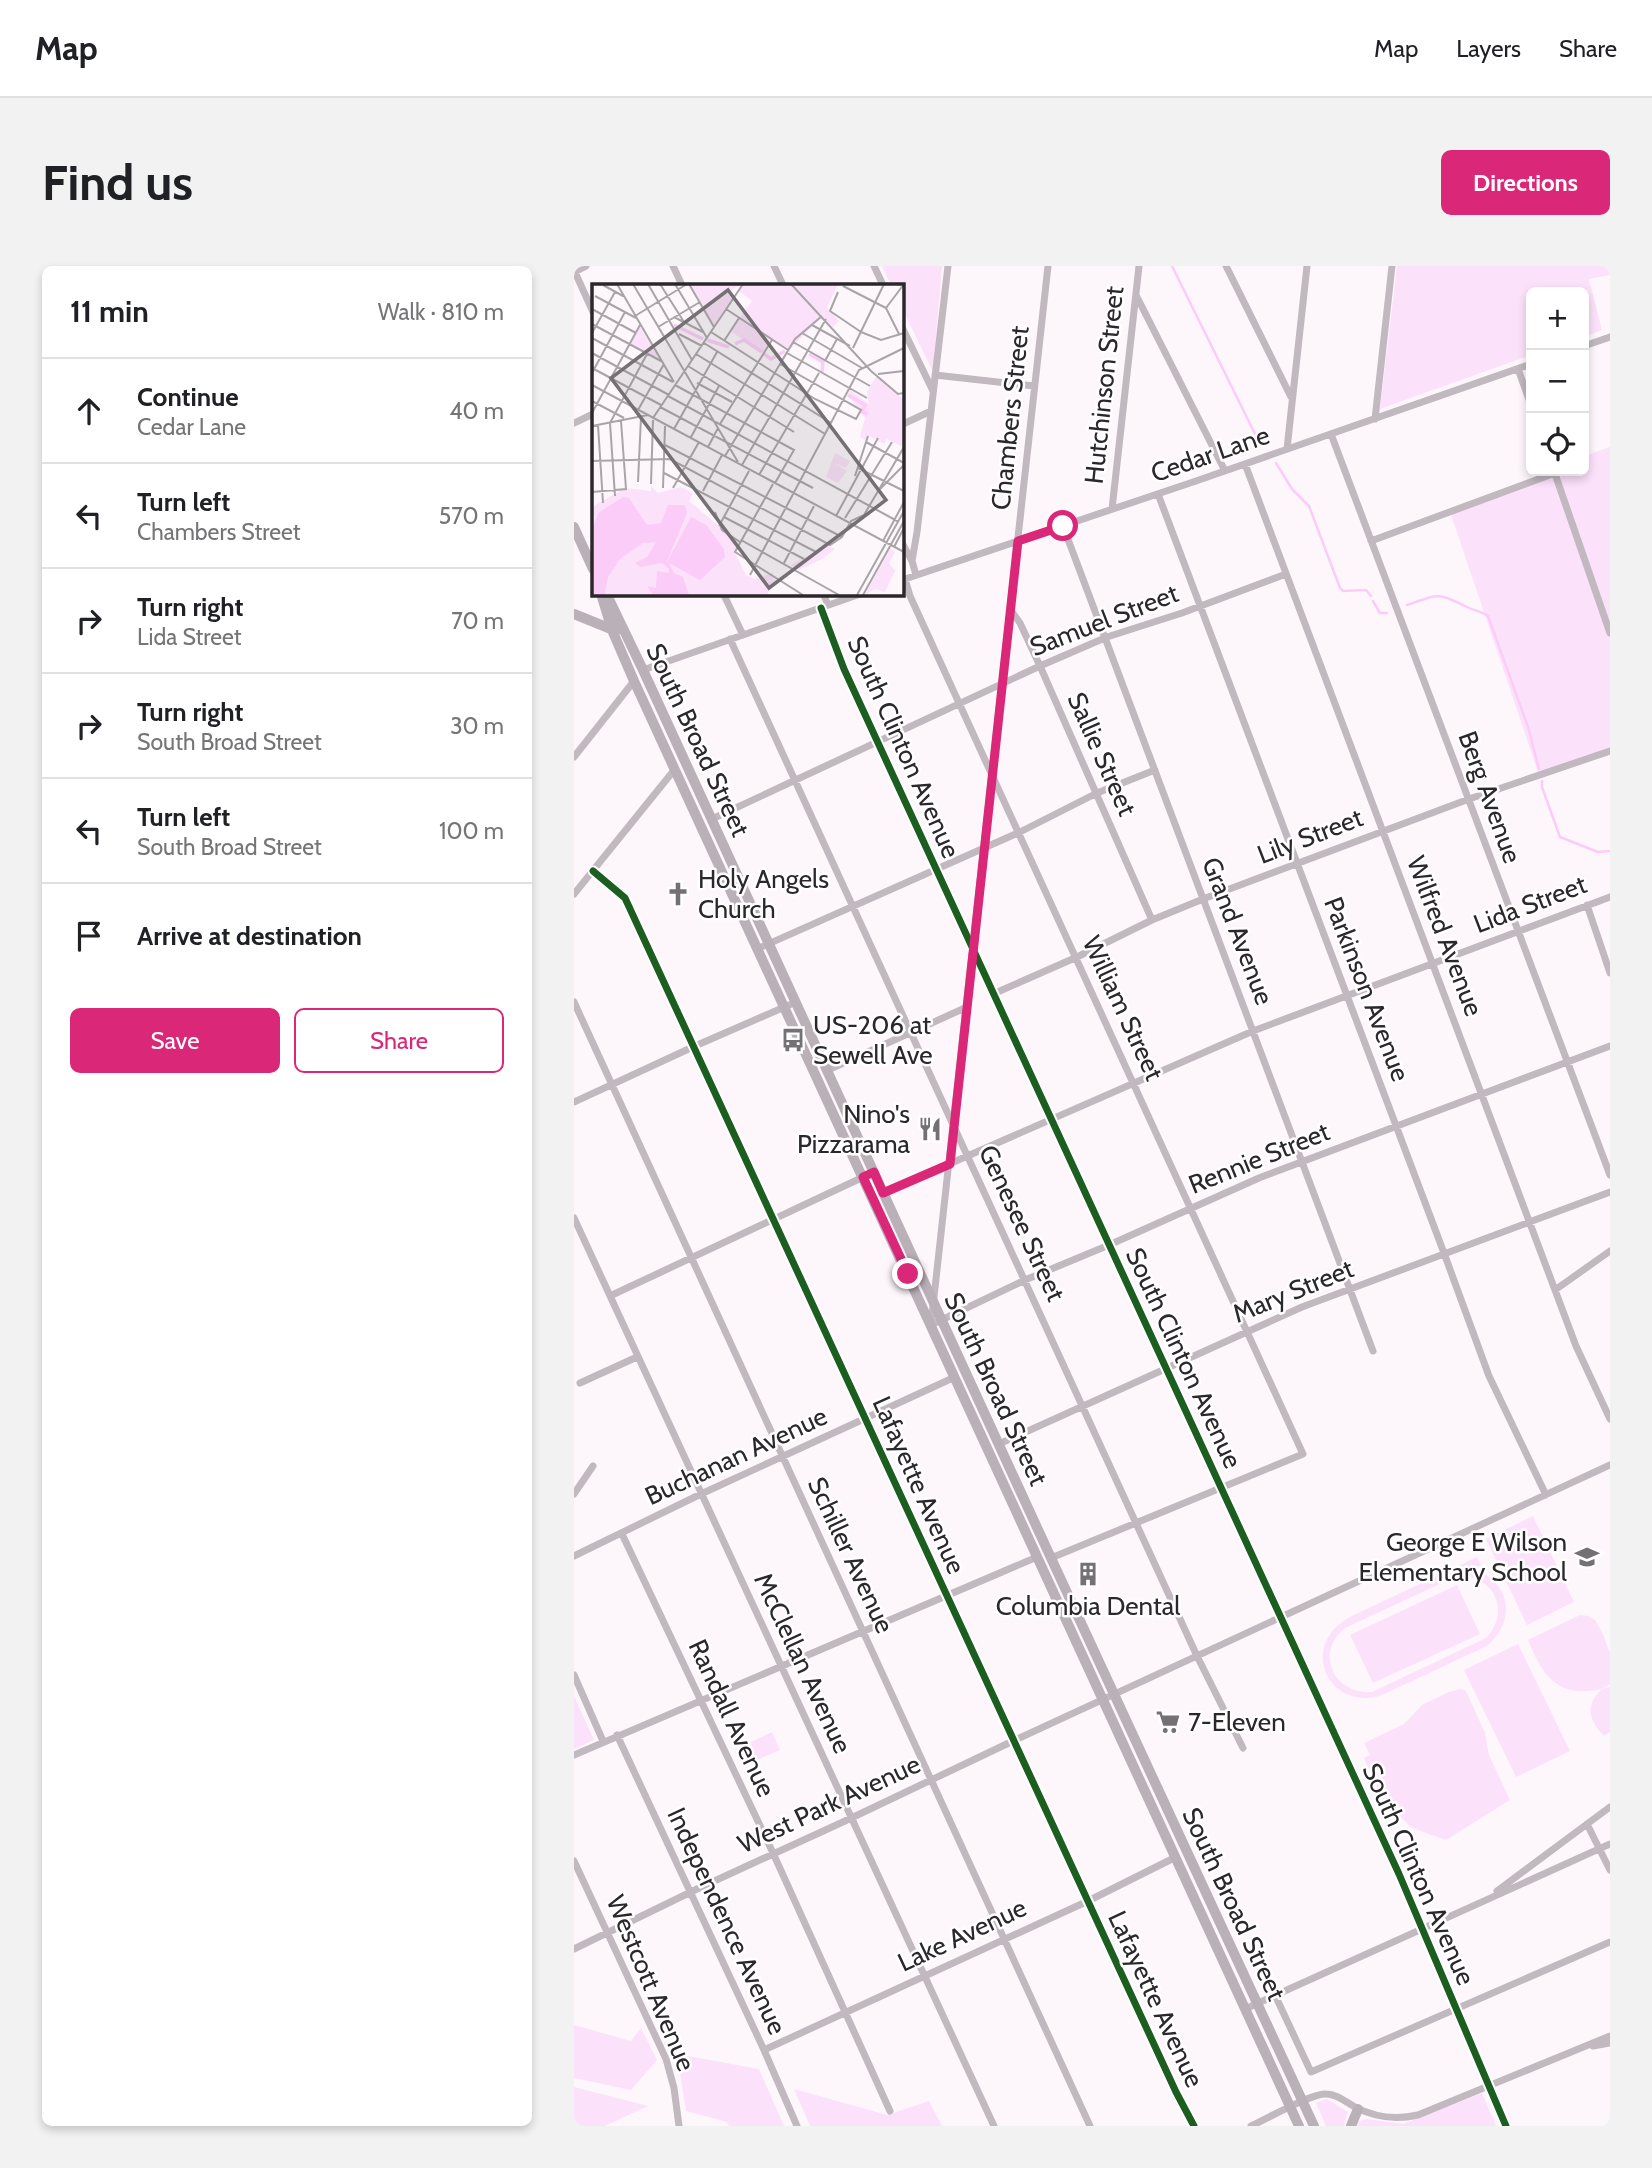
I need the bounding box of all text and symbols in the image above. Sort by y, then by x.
text: Map [35,28,98,68]
text: Map [1374,34,1418,63]
text: Layers [1456,34,1521,63]
text: Share [1559,34,1617,63]
button: Directions [1441,150,1610,215]
text: Find us [42,153,193,212]
inset map [592,284,903,595]
street label: Hutchinson Street [1078,284,1130,485]
map controls [1526,287,1589,476]
button: + [1526,287,1589,350]
text: 11 min [70,293,149,330]
text: Walk · 810 m [378,298,504,326]
street label: Chambers Street [984,324,1036,512]
button: − [1526,350,1589,413]
text: Continue [137,381,239,413]
icon: ahead [70,392,108,430]
text: 40 m [449,397,504,425]
text: Cedar Lane [137,413,246,441]
button: locate [1526,413,1589,476]
street label: Cedar Lane [1147,419,1273,489]
text: Turn left [137,486,230,518]
icon: left [70,497,108,535]
text: 570 m [439,502,504,530]
route start [1047,510,1078,541]
text: Chambers Street [137,518,300,546]
street label: Samuel Street [1025,577,1183,663]
text: Turn right [137,591,243,623]
icon: right [70,602,108,640]
text: 70 m [451,607,504,635]
text: Lida Street [137,623,242,651]
street label: South Clinton Avenue [841,631,967,863]
street label: South Broad Street [639,639,757,842]
street label: Sallie Street [1061,687,1143,821]
text: Turn right [137,696,243,728]
icon: right [70,707,108,745]
text: 30 m [450,712,504,740]
street label: Berg Avenue [1451,727,1529,867]
text: South Broad Street [137,728,322,756]
text: Turn left [137,801,230,833]
street label: Lily Street [1253,801,1367,871]
icon: left [70,812,108,850]
text: 100 m [439,817,504,845]
text: South Broad Street [137,833,322,861]
street label: Wilfred Avenue [1400,852,1490,1020]
street label: Grand Avenue [1195,853,1281,1009]
place label: Holy Angels Church [698,863,829,925]
street label: Lida Street [1469,868,1591,940]
church icon: Holy Angels Church [664,880,692,908]
street label: Parkinson Avenue [1317,892,1417,1086]
icon: arrive [70,917,108,955]
text: Arrive at destination [137,920,362,952]
street label: William Street [1076,931,1171,1086]
button: Save [70,1008,280,1073]
button: Share [294,1008,504,1073]
place label: US-206 at Sewell Ave [813,1009,933,1071]
bus stop icon: US-206 at Sewell Ave [779,1026,807,1054]
place label: Nino's Pizzarama [797,1098,911,1160]
restaurant icon: Nino's Pizzarama [916,1115,944,1143]
street label: Rennie Street [1184,1115,1334,1201]
street label: Genesee Street [972,1140,1072,1306]
street label: South Clinton Avenue [1119,1243,1249,1473]
street label: Mary Street [1228,1252,1358,1330]
route end [892,1258,923,1289]
street label: South Broad Street [937,1288,1055,1491]
street label: Lafayette Avenue [866,1391,972,1579]
street label: Buchanan Avenue [640,1400,832,1512]
street label: Schiller Avenue [801,1472,901,1638]
place label: George E Wilson Elementary School [1359,1526,1567,1588]
school or university icon: George E Wilson Elementary School [1573,1543,1601,1571]
building icon: Columbia Dental [1074,1560,1102,1588]
street label: McClellan Avenue [747,1568,859,1758]
place label: Columbia Dental [996,1590,1180,1622]
street label: Randall Avenue [682,1634,782,1802]
place label: 7-Eleven [1188,1706,1286,1738]
supermarket icon: 7-Eleven [1154,1708,1182,1736]
street label: West Park Avenue [733,1748,925,1860]
street label: South Clinton Avenue [1356,1758,1482,1990]
street label: Independence Avenue [660,1803,794,2039]
street label: South Broad Street [1175,1803,1293,2006]
street label: Westcott Avenue [600,1890,702,2076]
street label: Lake Avenue [893,1891,1031,1979]
street label: Lafayette Avenue [1101,1906,1211,2092]

